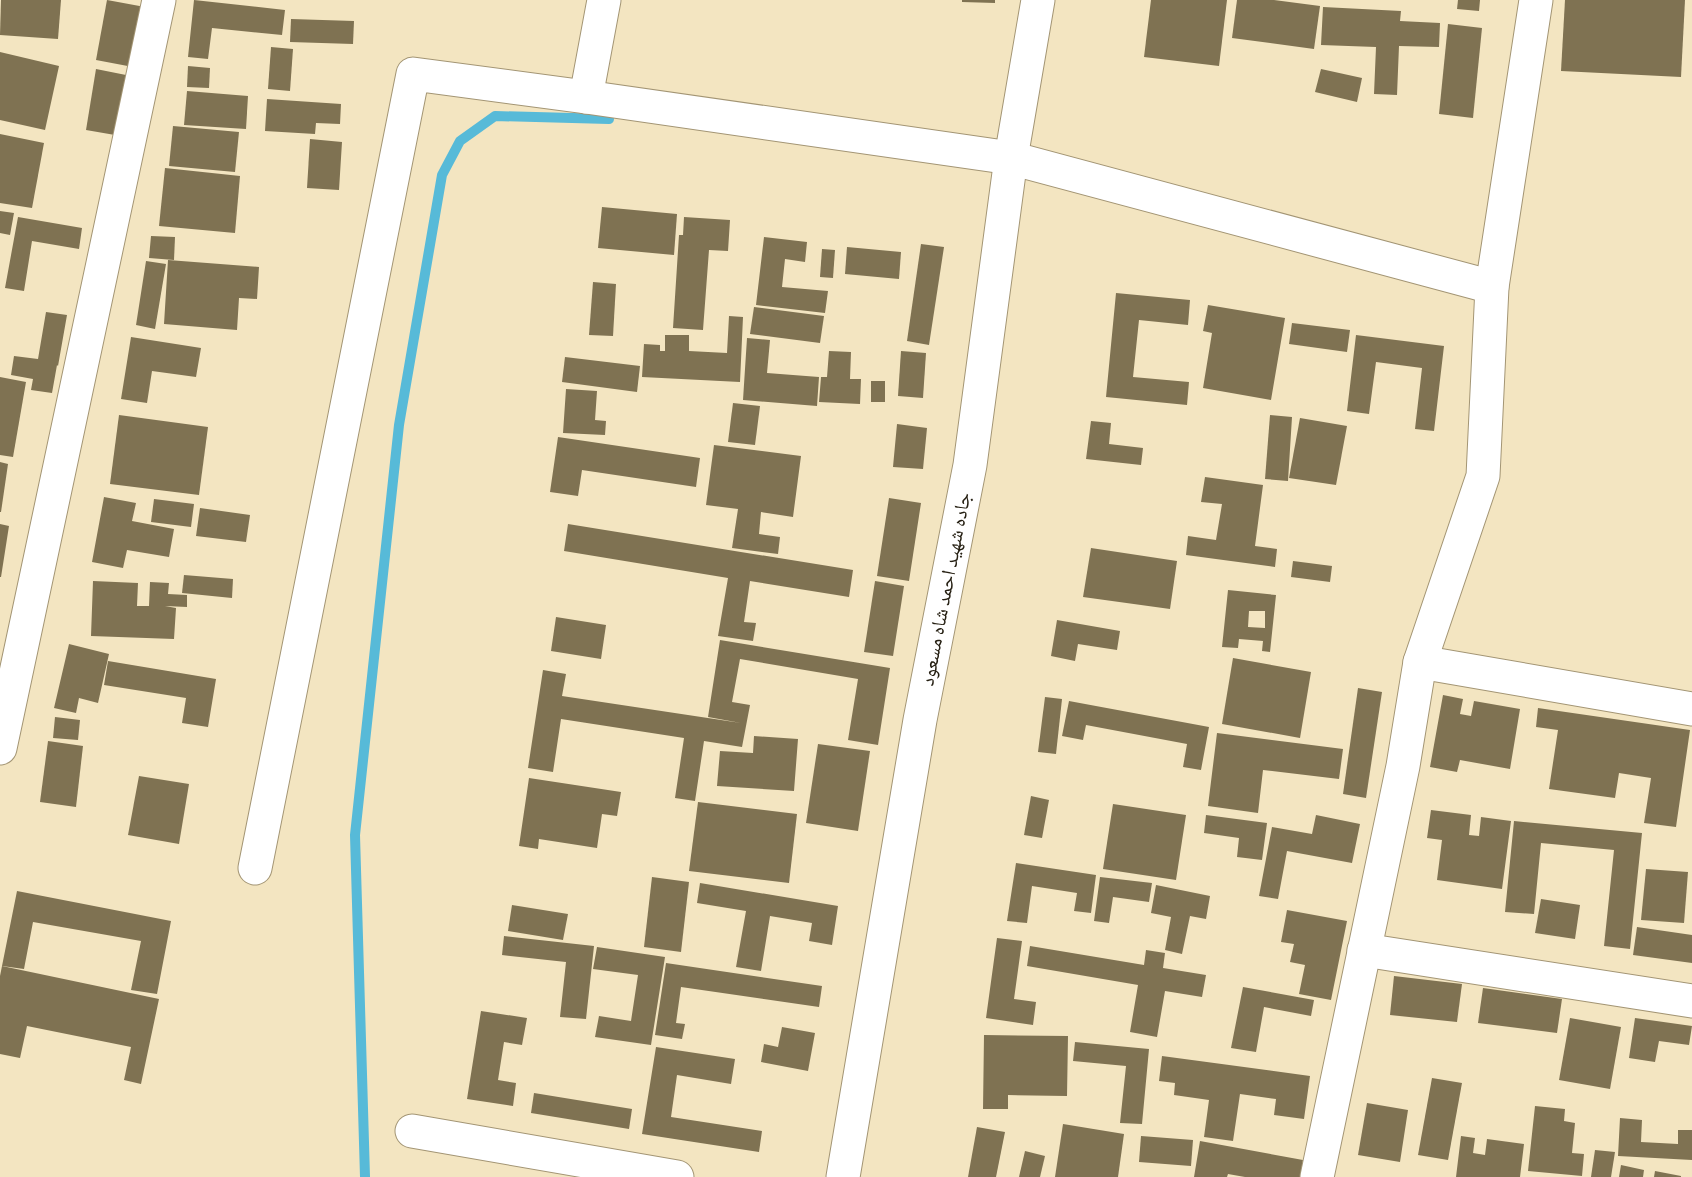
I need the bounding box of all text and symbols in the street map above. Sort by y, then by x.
street label: جاده شهيد احمد شاه مسعود [915,490,976,688]

